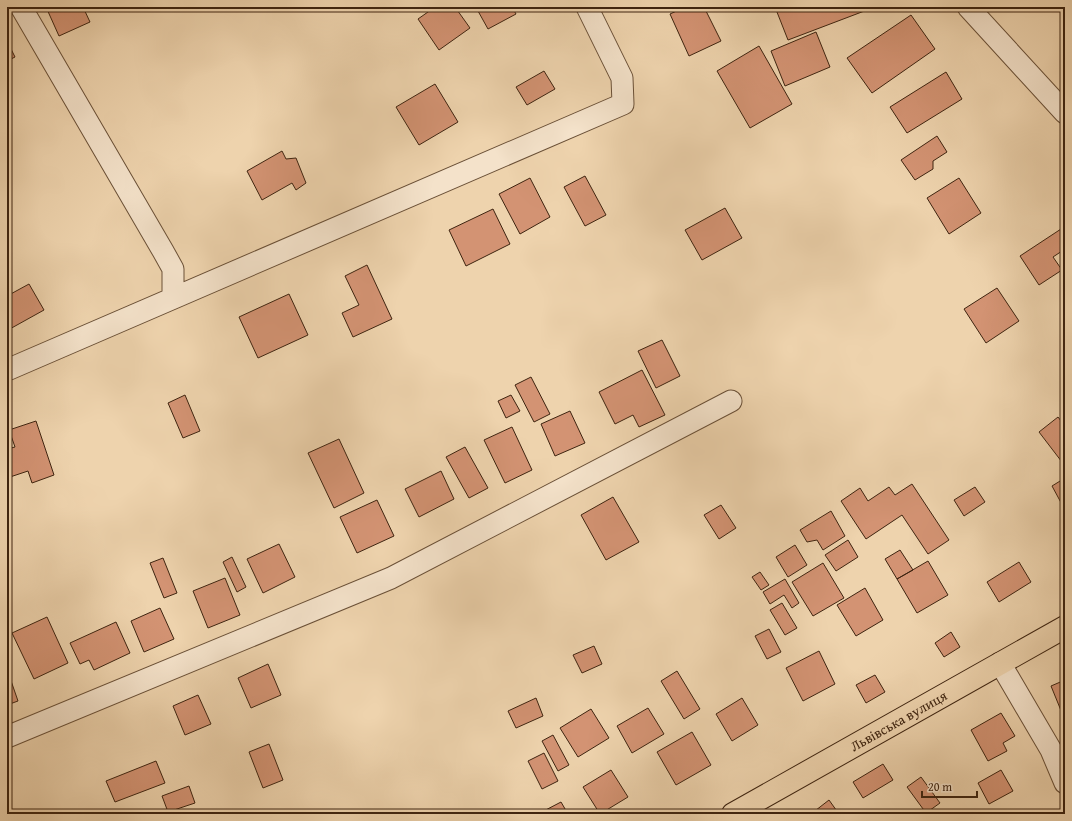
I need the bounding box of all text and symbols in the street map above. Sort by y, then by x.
street label: Львівська вулиця [847,685,951,756]
scale bar [922,773,977,799]
text: 20 m [928,778,952,795]

